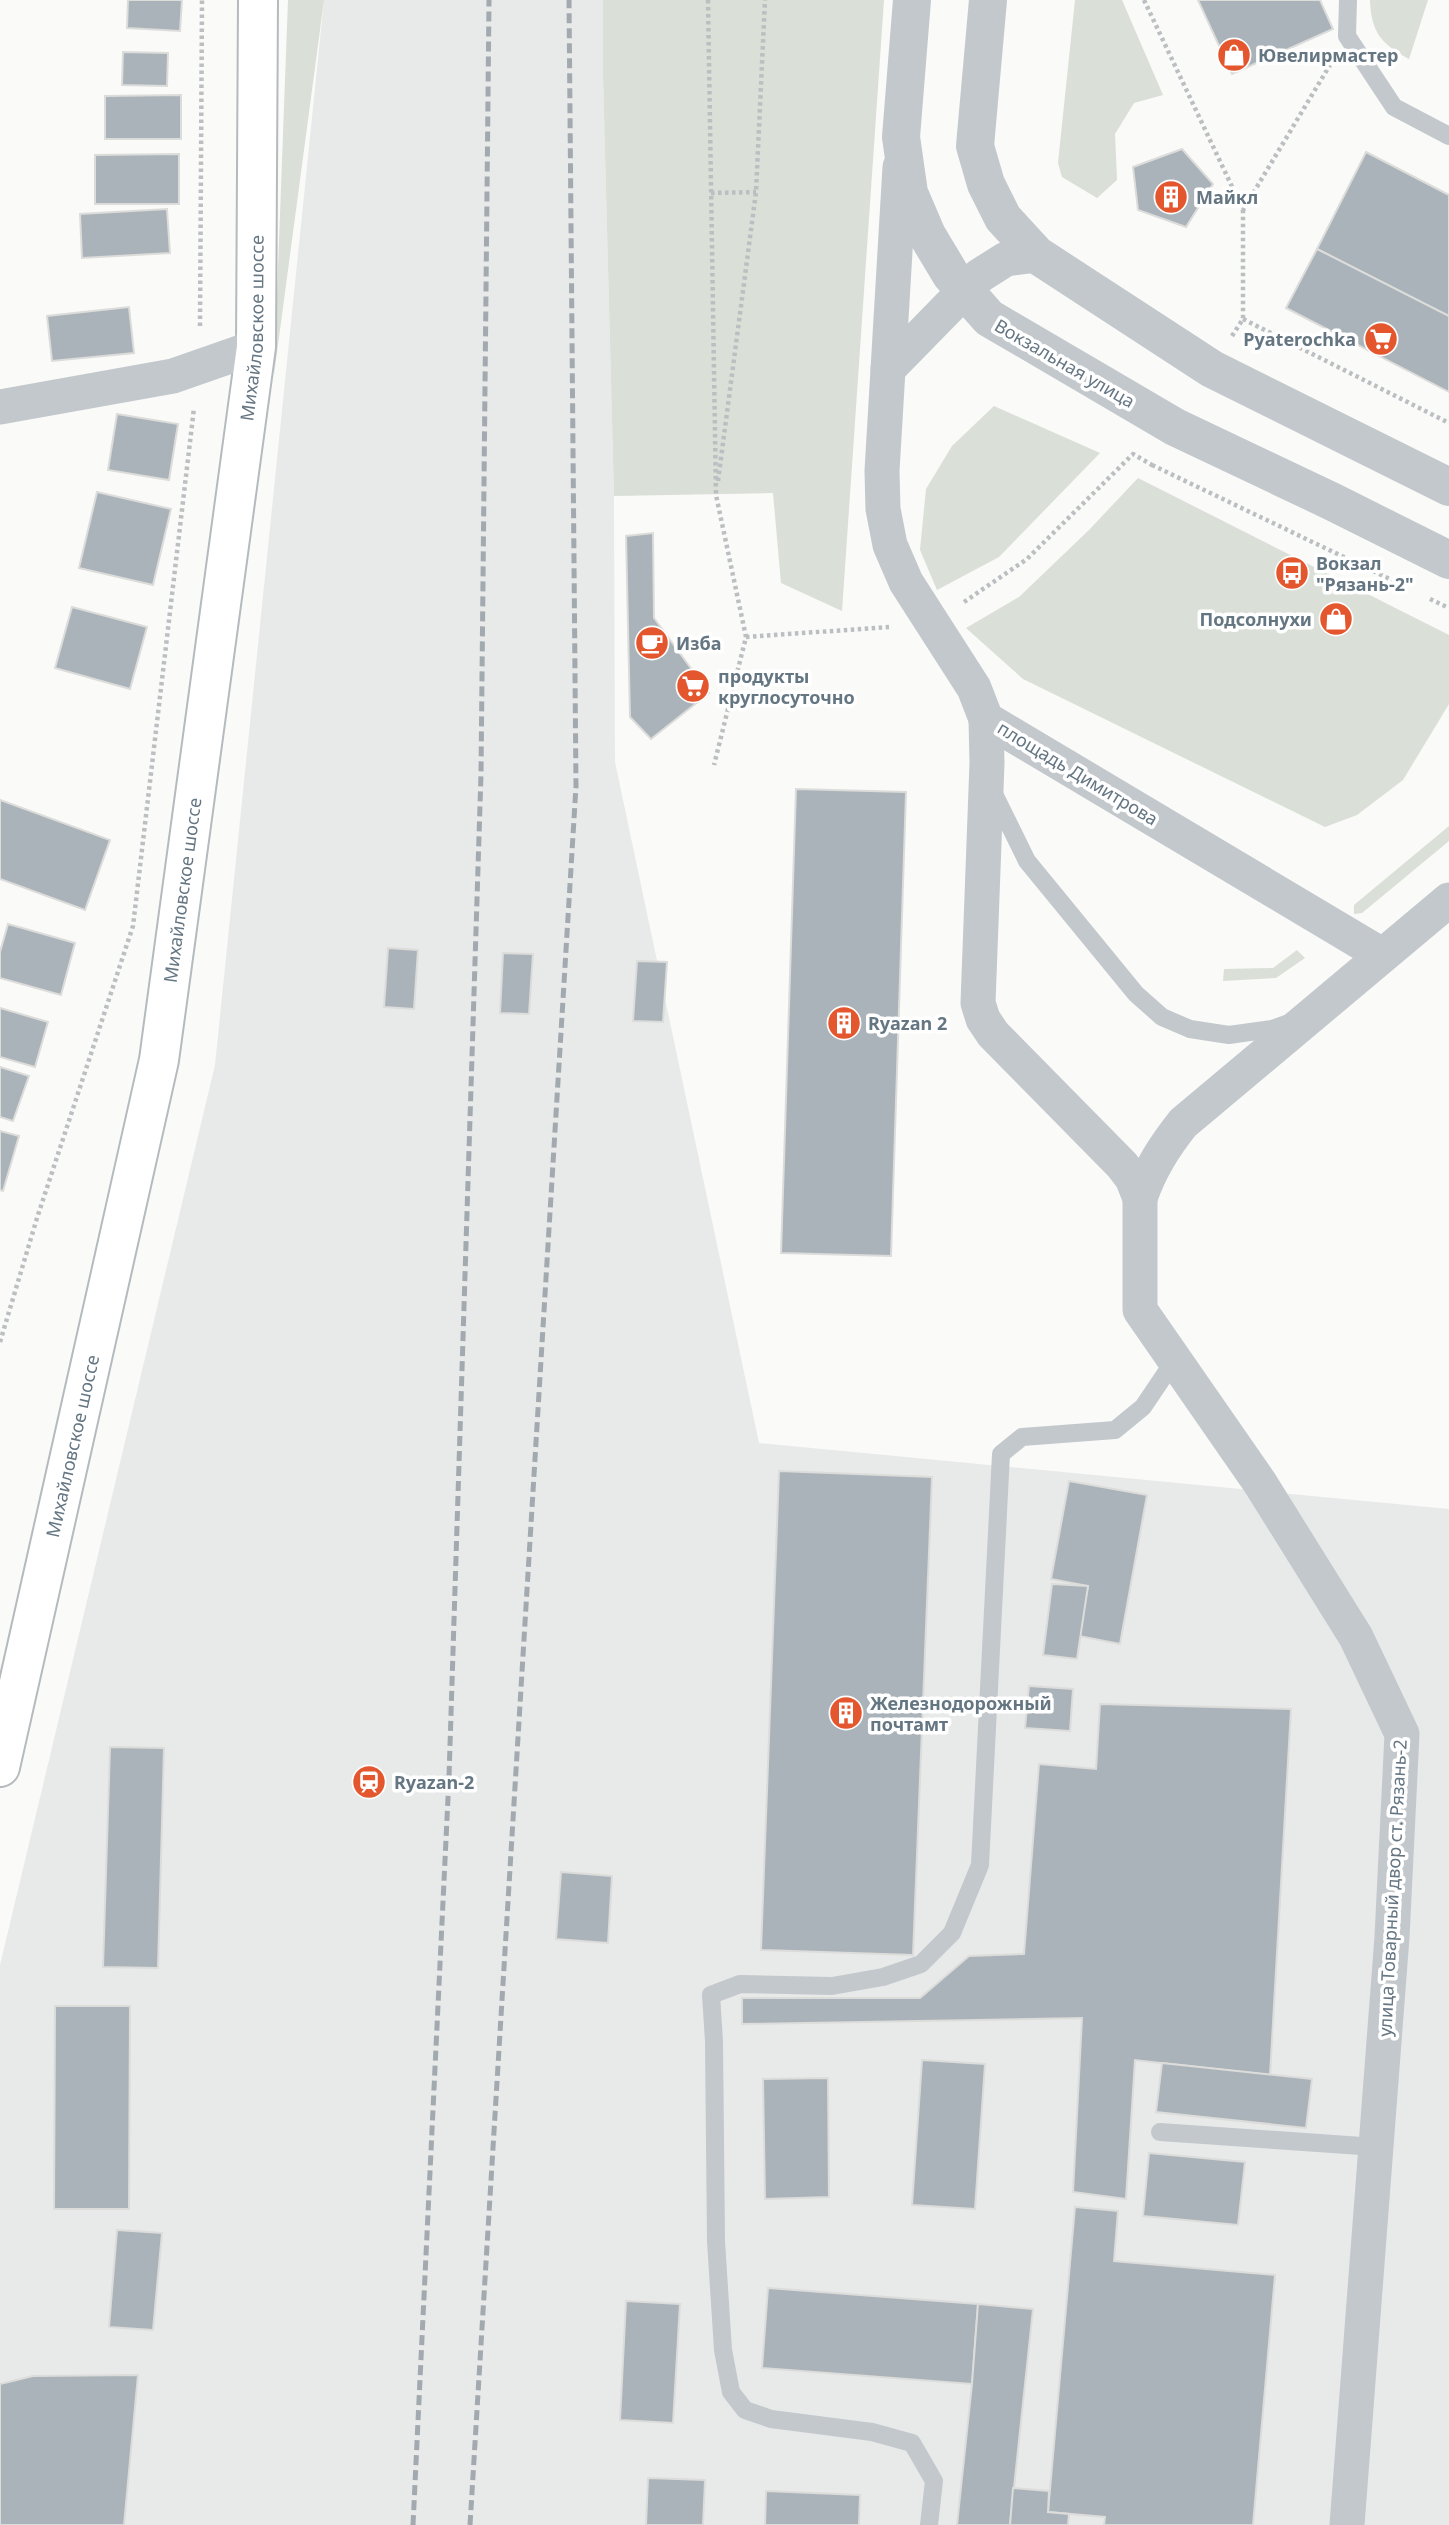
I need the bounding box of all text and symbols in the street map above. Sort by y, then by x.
shop icon: Ювелирмастер [1215,36,1253,74]
place label: Ювелирмастер [1258,43,1398,67]
building icon: Майкл [1152,178,1190,216]
place label: Майкл [1196,185,1258,209]
street label: Михайловское шоссе [234,235,269,422]
street label: Вокзальная улица [990,313,1140,413]
supermarket icon: Pyaterochka [1362,320,1400,358]
place label: Pyaterochka [1243,327,1356,351]
place label: Вокзал "Рязань-2" [1316,551,1414,596]
bus stop icon: Вокзал "Рязань-2" [1273,554,1311,592]
shop icon: Подсолнухи [1317,600,1355,638]
place label: Подсолнухи [1200,607,1312,631]
cafe icon: Изба [633,624,671,662]
place label: Изба [676,631,721,655]
place label: продукты круглосуточно [718,664,855,709]
supermarket icon: продукты круглосуточно [674,667,712,705]
street label: площадь Димитрова [993,716,1163,830]
street label: Михайловское шоссе [158,796,207,984]
building icon: Ryazan 2 [825,1004,863,1042]
place label: Ryazan 2 [868,1011,947,1035]
street label: Михайловское шоссе [40,1352,104,1540]
place label: Железнодорожный почтамт [870,1691,1052,1736]
building icon: Железнодорожный почтамт [827,1694,865,1732]
street label: улица Товарный двор ст. Рязань-2 [1372,1739,1412,2037]
station icon: Ryazan-2 [350,1763,388,1801]
place label: Ryazan-2 [394,1770,474,1794]

